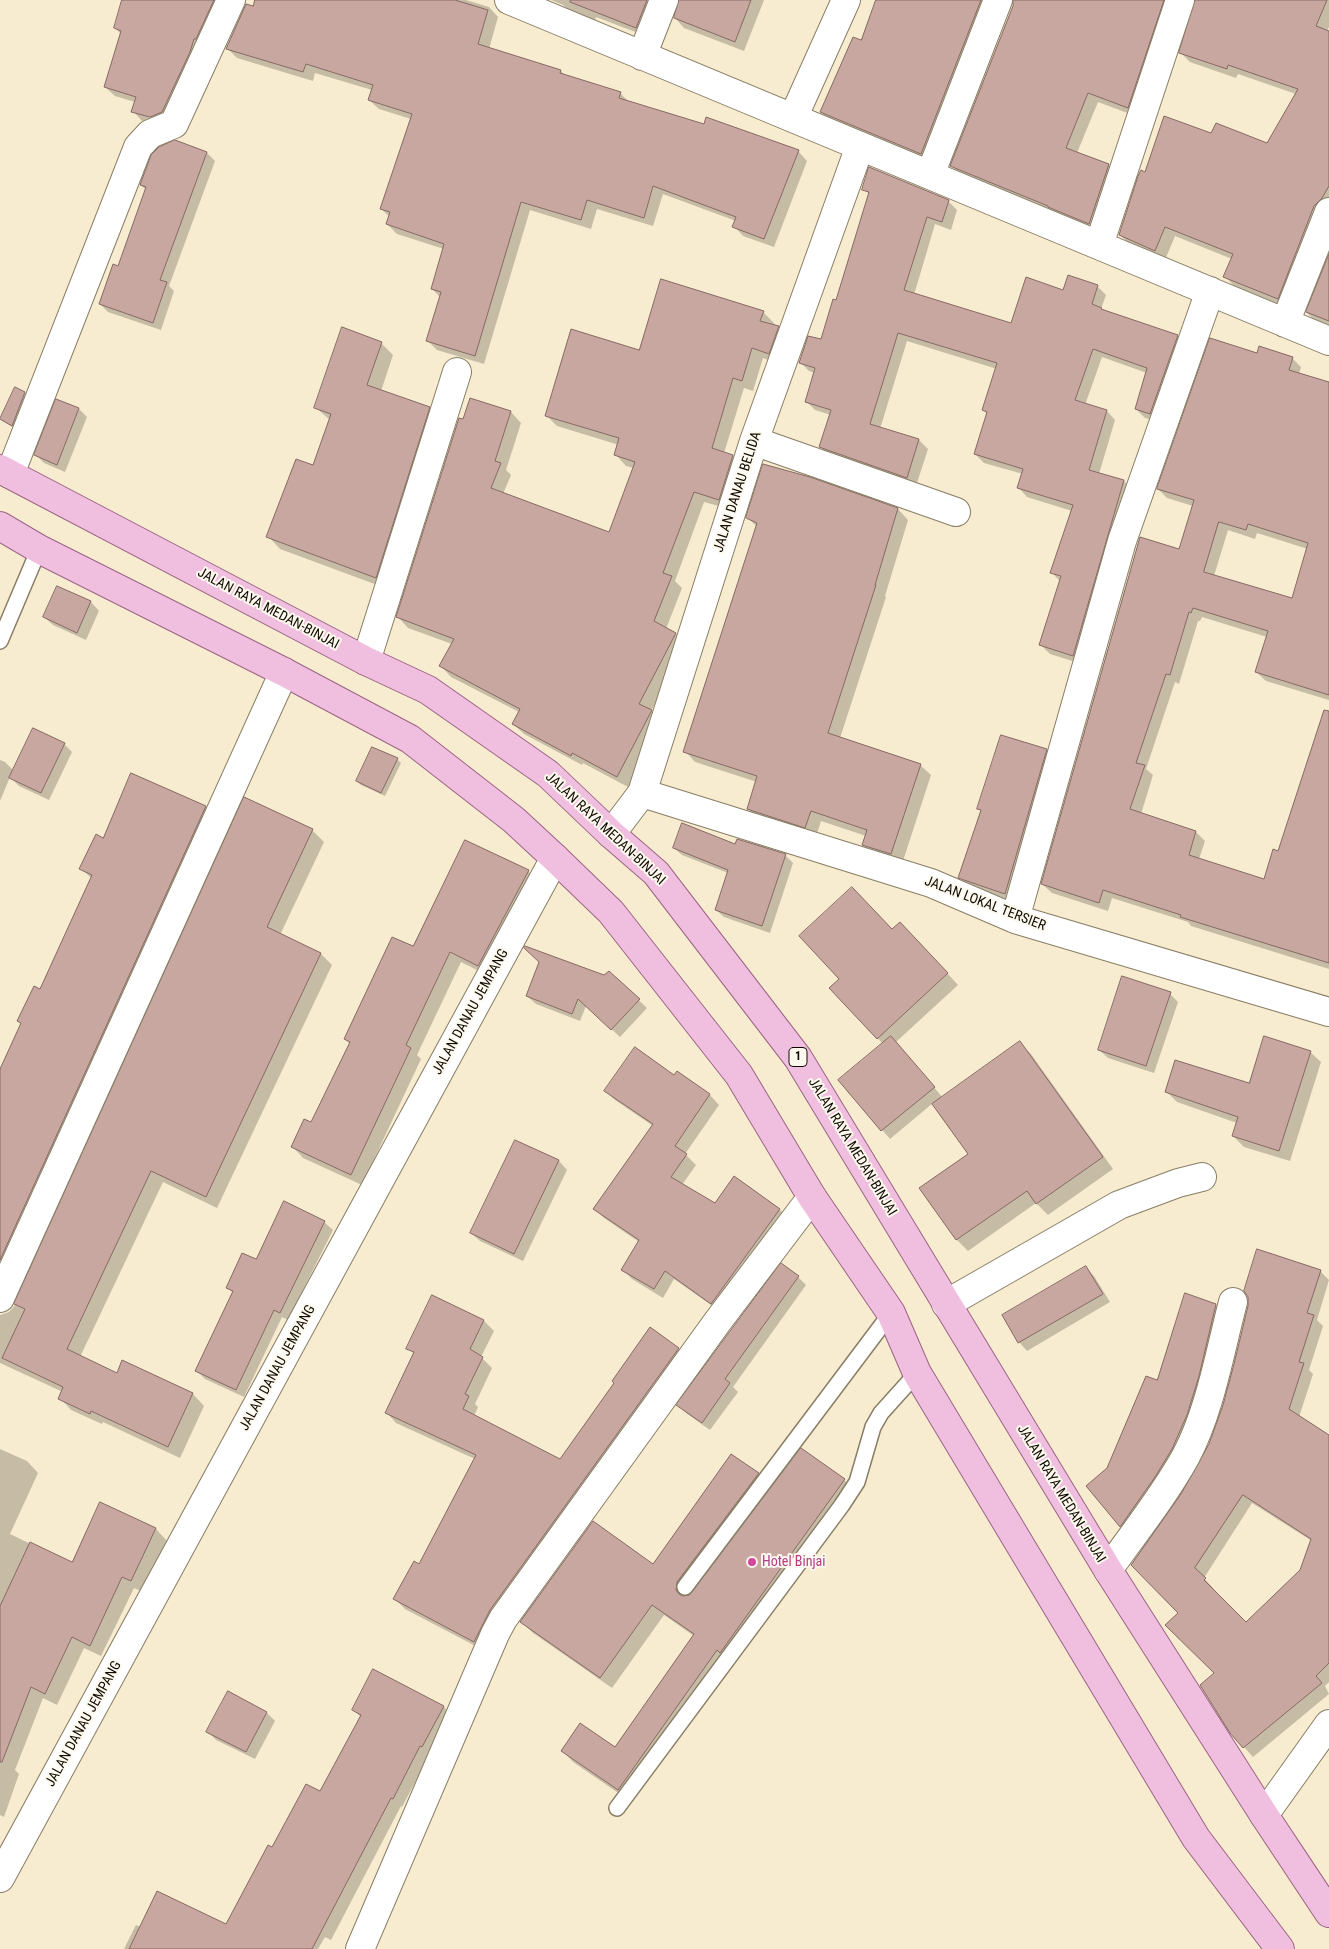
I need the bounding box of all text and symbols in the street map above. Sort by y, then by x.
street label: JALAN DANAU BELIDA [711,430,765,554]
street label: JALAN RAYA MEDAN-BINJAI [194,565,342,653]
street label: JALAN RAYA MEDAN-BINJAI [542,769,668,889]
street label: JALAN LOKAL TERSIER [922,873,1048,935]
street label: JALAN DANAU JEMPANG [429,946,513,1078]
road number: 1 [789,1048,807,1066]
street label: JALAN RAYA MEDAN-BINJAI [804,1075,900,1219]
street label: JALAN DANAU JEMPANG [236,1302,320,1434]
street label: JALAN RAYA MEDAN-BINJAI [1013,1422,1109,1566]
place label: Hotel Binjai [762,1554,826,1570]
marker: Hotel Binjai [746,1556,758,1568]
street label: JALAN DANAU JEMPANG [42,1658,126,1790]

